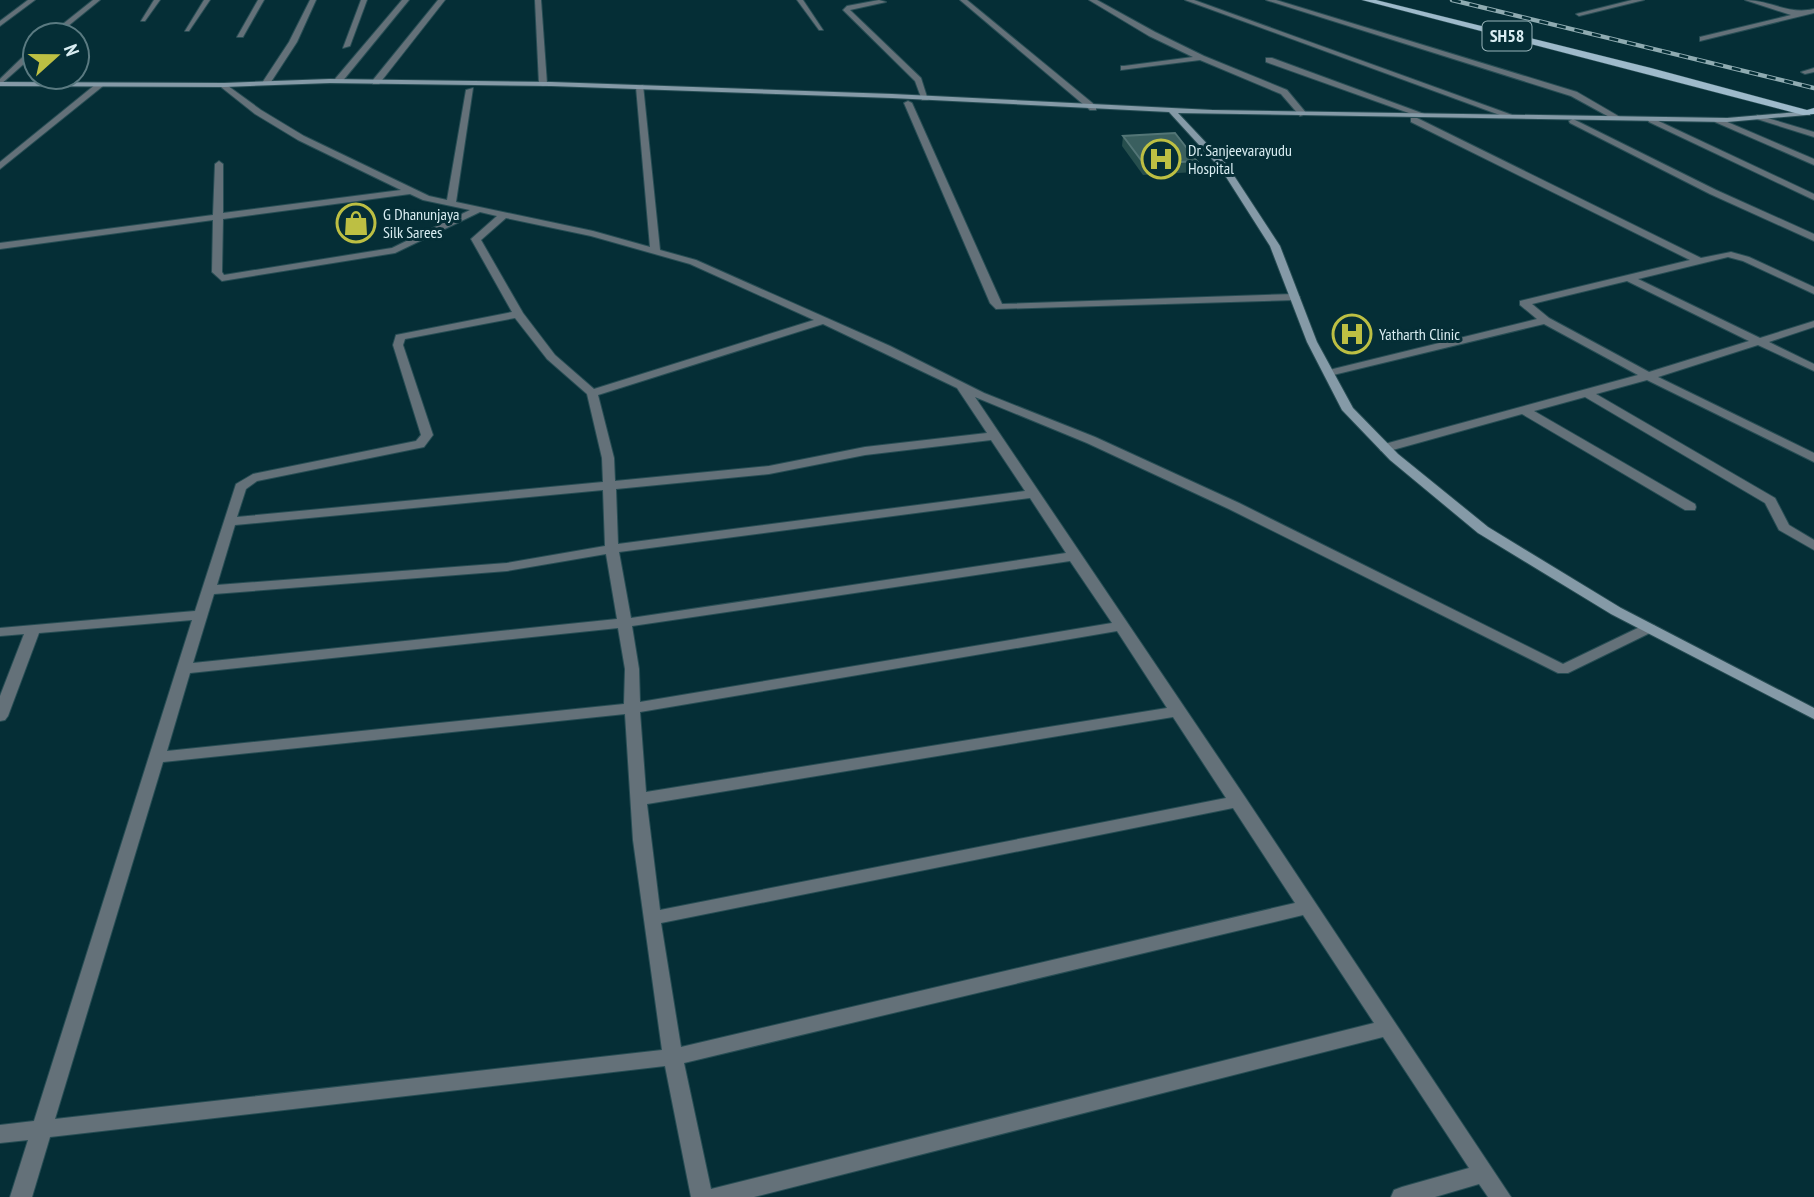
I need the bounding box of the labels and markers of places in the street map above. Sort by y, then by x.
hospital icon: Dr. Sanjeevarayudu Hospital [1140,138,1182,180]
place label: Dr. Sanjeevarayudu Hospital [1188,140,1292,178]
shop icon: G Dhanunjaya Silk Sarees [335,202,377,244]
place label: G Dhanunjaya Silk Sarees [383,204,459,242]
hospital icon: Yatharth Clinic [1331,313,1373,355]
place label: Yatharth Clinic [1379,324,1460,344]

